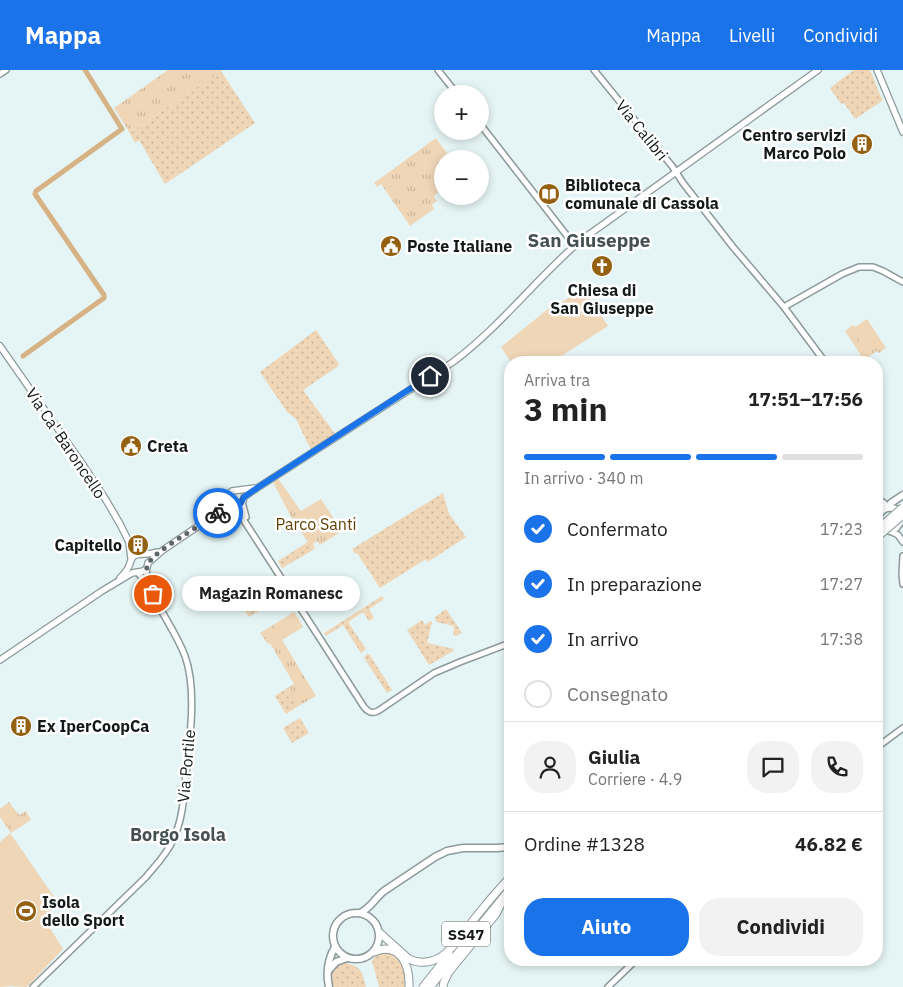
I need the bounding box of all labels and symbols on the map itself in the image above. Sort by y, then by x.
street label: Via Calibri [612,96,672,164]
place label: Centro servizi Marco Polo [742,125,846,163]
building icon: Centro servizi Marco Polo [850,132,874,156]
place label: Biblioteca comunale di Cassola [565,175,719,213]
library icon: Biblioteca comunale di Cassola [537,182,561,206]
district label: San Giuseppe [528,228,650,252]
public building icon: Poste Italiane [379,234,403,258]
place label: Poste Italiane [407,236,512,256]
church icon: Chiesa di San Giuseppe [590,254,614,278]
place label: Chiesa di San Giuseppe [550,280,654,318]
pin [409,355,451,397]
street label: Via Ca' Baroncello [22,384,110,502]
public building icon: Creta [119,434,143,458]
place label: Creta [147,436,188,456]
courier [193,488,243,538]
park label: Parco Santi [275,514,357,534]
building icon: Capitello [126,533,150,557]
place label: Capitello [55,535,122,555]
pin [132,573,174,615]
callout: Magazin Romanesc [183,576,360,612]
building icon: Ex IperCoopCa [9,714,33,738]
place label: Ex IperCoopCa [37,716,149,736]
street label: Via Portile [173,729,199,803]
district label: Borgo Isola [130,823,226,846]
place label: Isola dello Sport [42,892,124,930]
sports icon: Isola dello Sport [14,899,38,923]
road number: SS47 [442,922,490,946]

